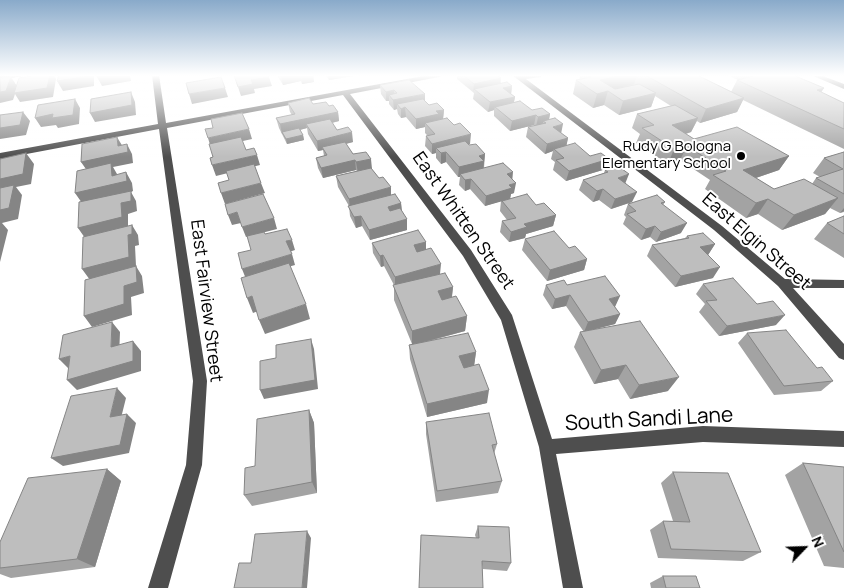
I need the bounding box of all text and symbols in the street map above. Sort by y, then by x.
place label: Rudy G Bologna Elementary School [602,138,731,173]
street label: East Whitten Street [407,148,519,294]
marker: Rudy G Bologna Elementary School [735,150,747,162]
street label: East Elgin Street [697,189,815,295]
street label: East Fairview Street [185,218,227,384]
street label: South Sandi Lane [564,403,734,437]
north arrow [779,523,829,573]
text: N [807,533,829,550]

